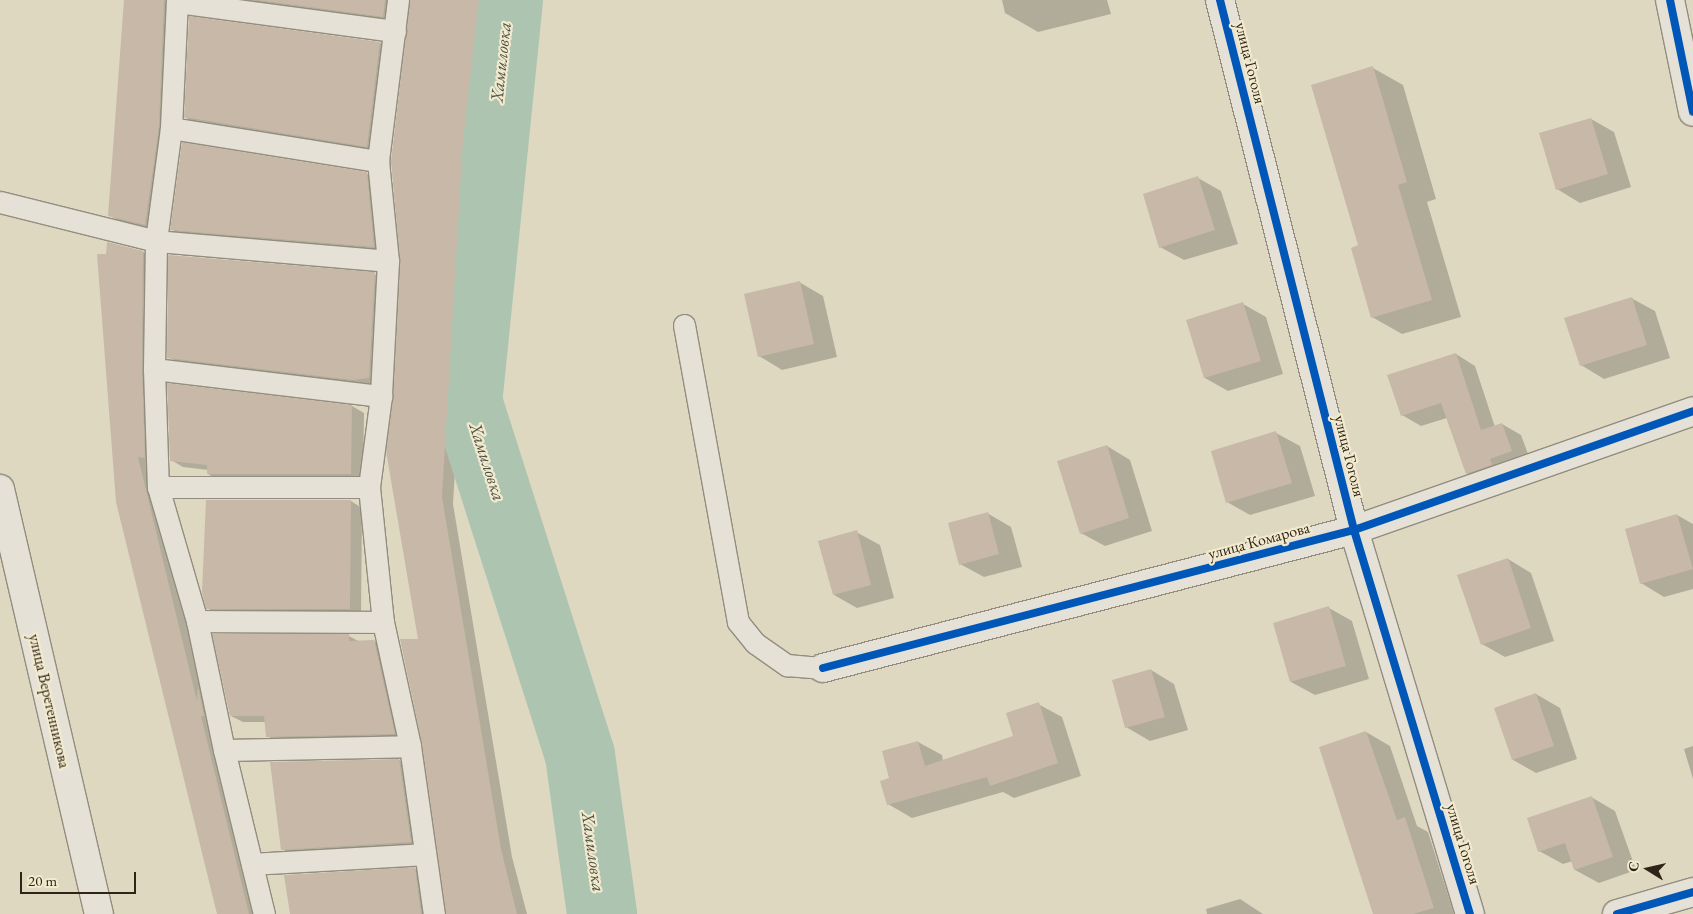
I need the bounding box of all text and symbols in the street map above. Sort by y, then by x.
street label: улица Гоголя [1231,20,1269,106]
water label: Хамиловка [486,21,516,103]
street label: улица Гоголя [1330,413,1368,499]
water label: Хамиловка [464,420,510,504]
street label: улица Комарова [1206,518,1312,564]
street label: улица Веретенникова [24,632,74,770]
street label: улица Гоголя [1442,801,1484,887]
water label: Хамиловка [577,811,609,893]
north arrow [1623,844,1673,894]
text: С [1624,860,1643,873]
scale bar [22,862,139,894]
text: 20 m [28,871,57,890]

